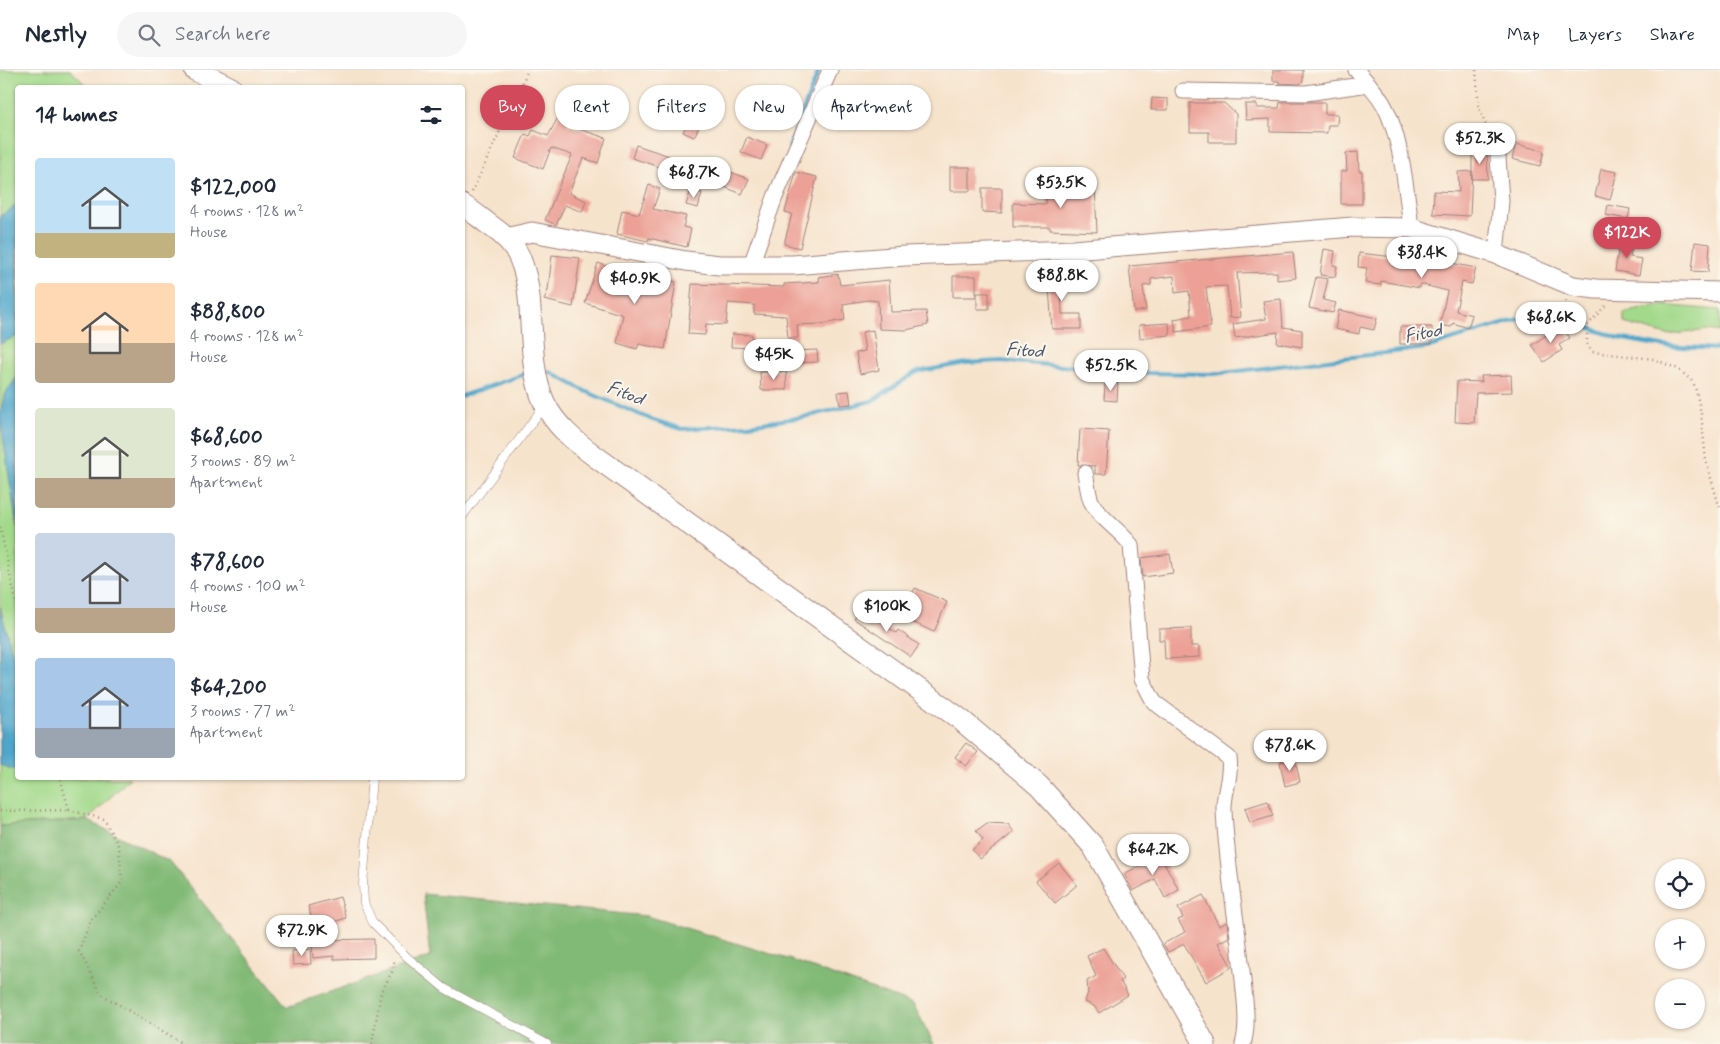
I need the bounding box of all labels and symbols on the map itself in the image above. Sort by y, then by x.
pin: $52.3K [1439,122,1521,165]
pin: $68.7K [653,156,735,199]
pin: $53.5K [1020,166,1102,209]
pin: $122K [1592,216,1662,259]
pin: $38.4K [1381,236,1463,279]
pin: $88.8K [1021,260,1103,302]
pin: $40.9K [594,262,676,305]
pin: $68.6K [1510,302,1592,344]
water label: Fitod [1402,317,1447,350]
water label: Fitod [1005,337,1047,364]
pin: $45K [744,338,804,381]
pin: $52.5K [1070,350,1152,392]
water label: Fitod [603,375,650,413]
pin: $100K [852,590,922,633]
pin: $78.6K [1249,730,1331,772]
pin: $64.2K [1112,834,1194,876]
pin: $72.9K [261,914,343,957]

